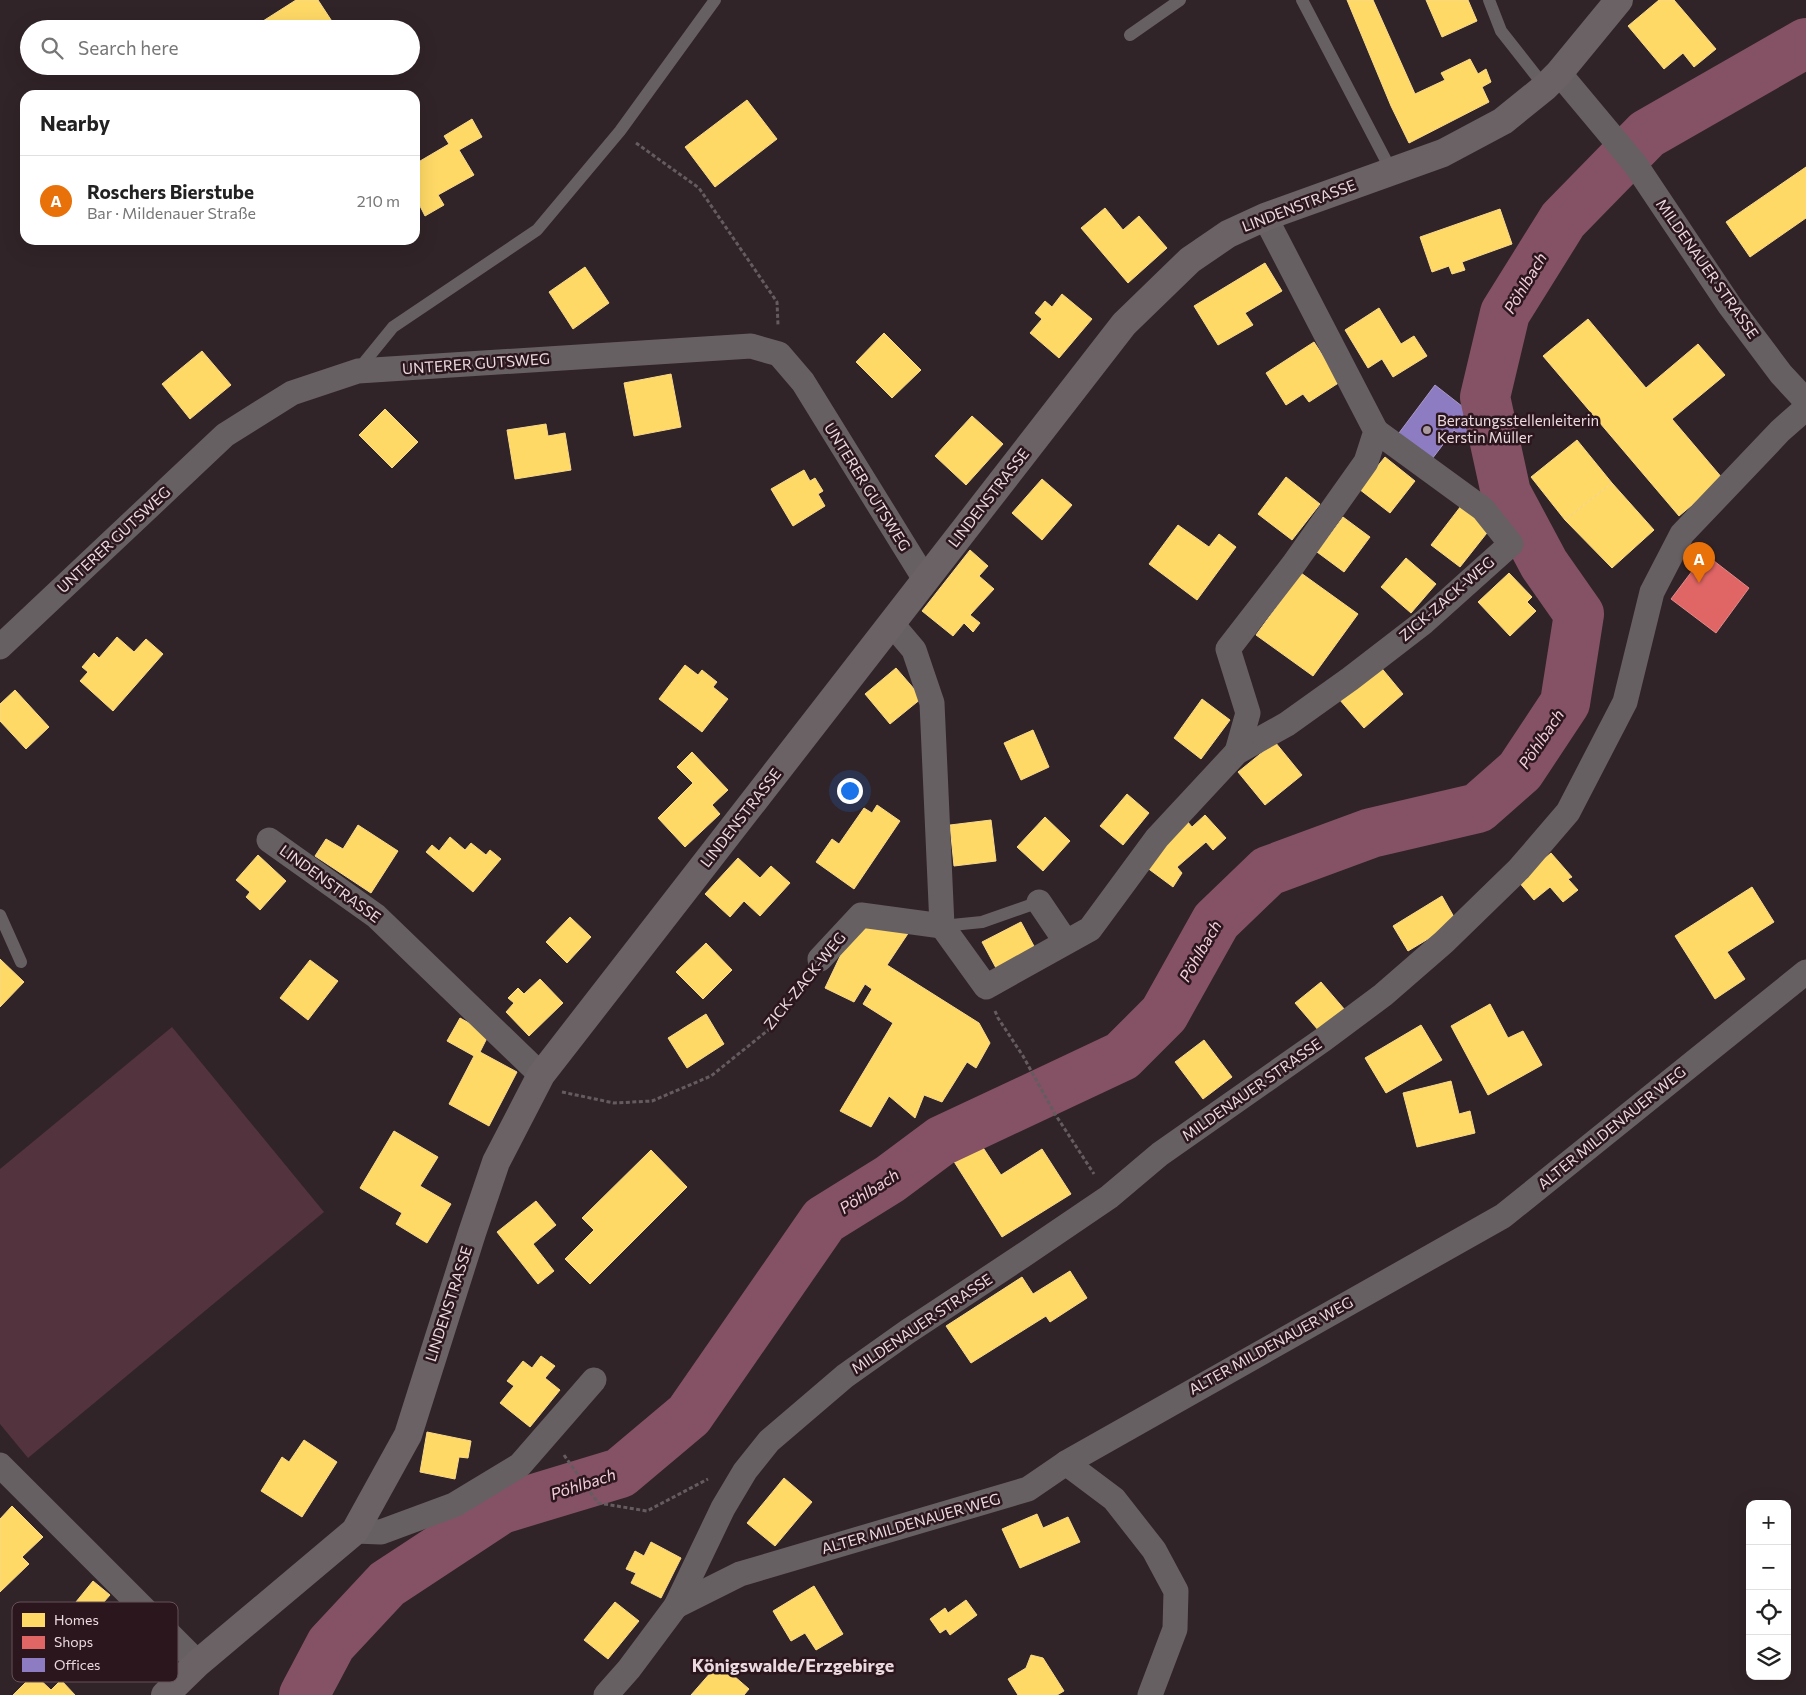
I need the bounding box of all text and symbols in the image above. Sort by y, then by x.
search box [20,20,420,75]
icon: search [38,34,66,62]
text: Search here [78,36,178,59]
text: Nearby [40,110,110,135]
street label: LINDENSTRASSE [1239,175,1358,235]
text: Roschers Bierstube [87,180,254,203]
text: A [50,191,62,210]
text: 210 m [357,191,400,210]
street label: MILDENAUER STRASSE [1653,195,1763,342]
text: Bar · Mildenauer Straße [87,203,256,222]
water label: Pöhlbach [1499,249,1550,317]
street label: UNTERER GUTSWEG [402,349,550,377]
place label: Beratungsstellenleiterin Kerstin Müller [1437,411,1599,446]
street label: UNTERER GUTSWEG [821,419,915,554]
marker: Beratungsstellenleiterin Kerstin Müller [1421,424,1433,436]
street label: LINDENSTRASSE [944,444,1032,550]
street label: UNTERER GUTSWEG [53,482,174,596]
pin: A [1683,542,1715,583]
street label: ZICK-ZACK-WEG [1395,552,1497,644]
water label: Pöhlbach [1514,705,1567,772]
street label: LINDENSTRASSE [696,764,784,870]
your location [837,778,863,804]
street label: LINDENSTRASSE [277,841,385,926]
water label: Pöhlbach [1174,917,1225,985]
street label: ZICK-ZACK-WEG [760,928,849,1033]
street label: MILDENAUER STRASSE [1178,1034,1325,1144]
street label: ALTER MILDENAUER WEG [1534,1062,1689,1192]
water label: Pöhlbach [835,1164,902,1217]
street label: LINDENSTRASSE [421,1244,475,1364]
street label: MILDENAUER STRASSE [848,1269,995,1377]
street label: ALTER MILDENAUER WEG [1185,1292,1356,1398]
water label: Pöhlbach [548,1464,618,1503]
street label: ALTER MILDENAUER WEG [819,1489,1002,1557]
map controls [1746,1500,1791,1680]
button: + [1746,1500,1791,1545]
button: − [1746,1545,1791,1590]
button: locate [1746,1590,1791,1635]
legend [12,1602,178,1682]
text: Homes [54,1611,99,1628]
text: Shops [54,1633,93,1650]
button: layers [1746,1635,1791,1680]
district label: Königswalde/Erzgebirge [692,1654,894,1676]
text: Offices [54,1656,100,1673]

